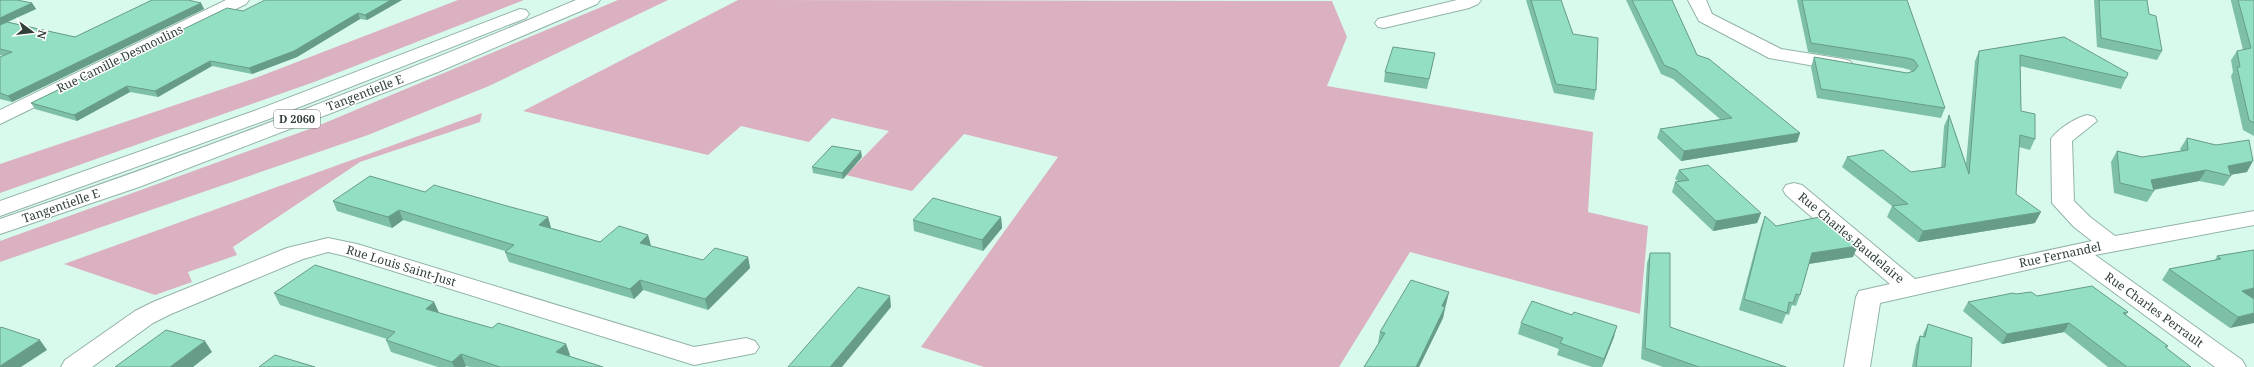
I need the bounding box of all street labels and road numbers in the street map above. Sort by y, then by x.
street label: Rue Camille Desmoulins [54,21,186,97]
street label: Tangentielle E [324,70,406,115]
road number: D 2060 [274,110,320,128]
street label: Tangentielle E [20,184,102,227]
street label: Rue Charles Baudelaire [1795,188,1908,287]
street label: Rue Fernandel [2017,237,2103,272]
street label: Rue Louis Saint-Just [344,241,458,290]
street label: Rue Charles Perrault [2102,268,2207,351]

